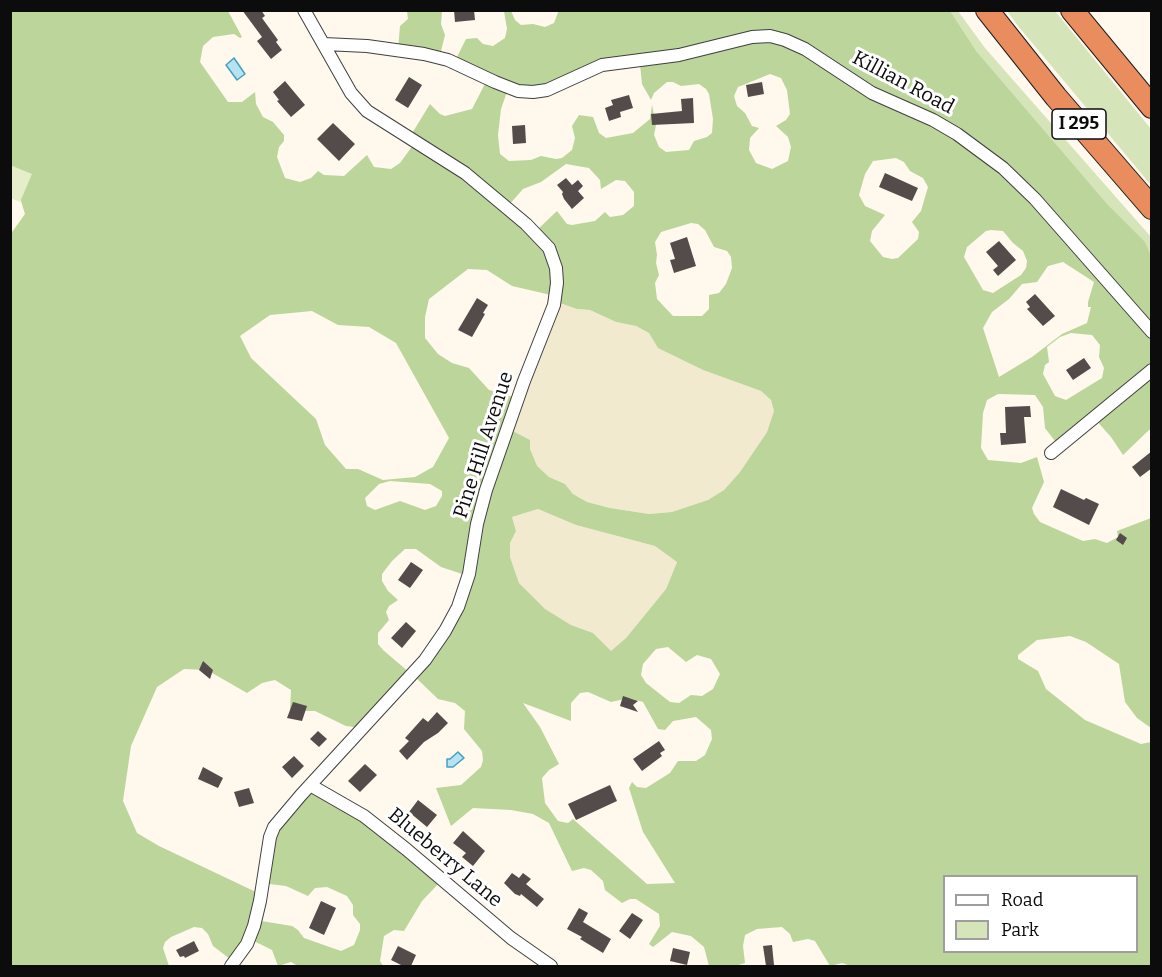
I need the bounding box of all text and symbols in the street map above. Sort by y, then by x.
street label: Killian Road [848,46,958,120]
road number: I 295 [1052,109,1106,139]
street label: Pine Hill Avenue [449,369,519,521]
street label: Blueberry Lane [383,803,507,913]
legend [943,875,1138,953]
text: Road [1001,889,1043,911]
text: Park [1001,919,1039,941]

